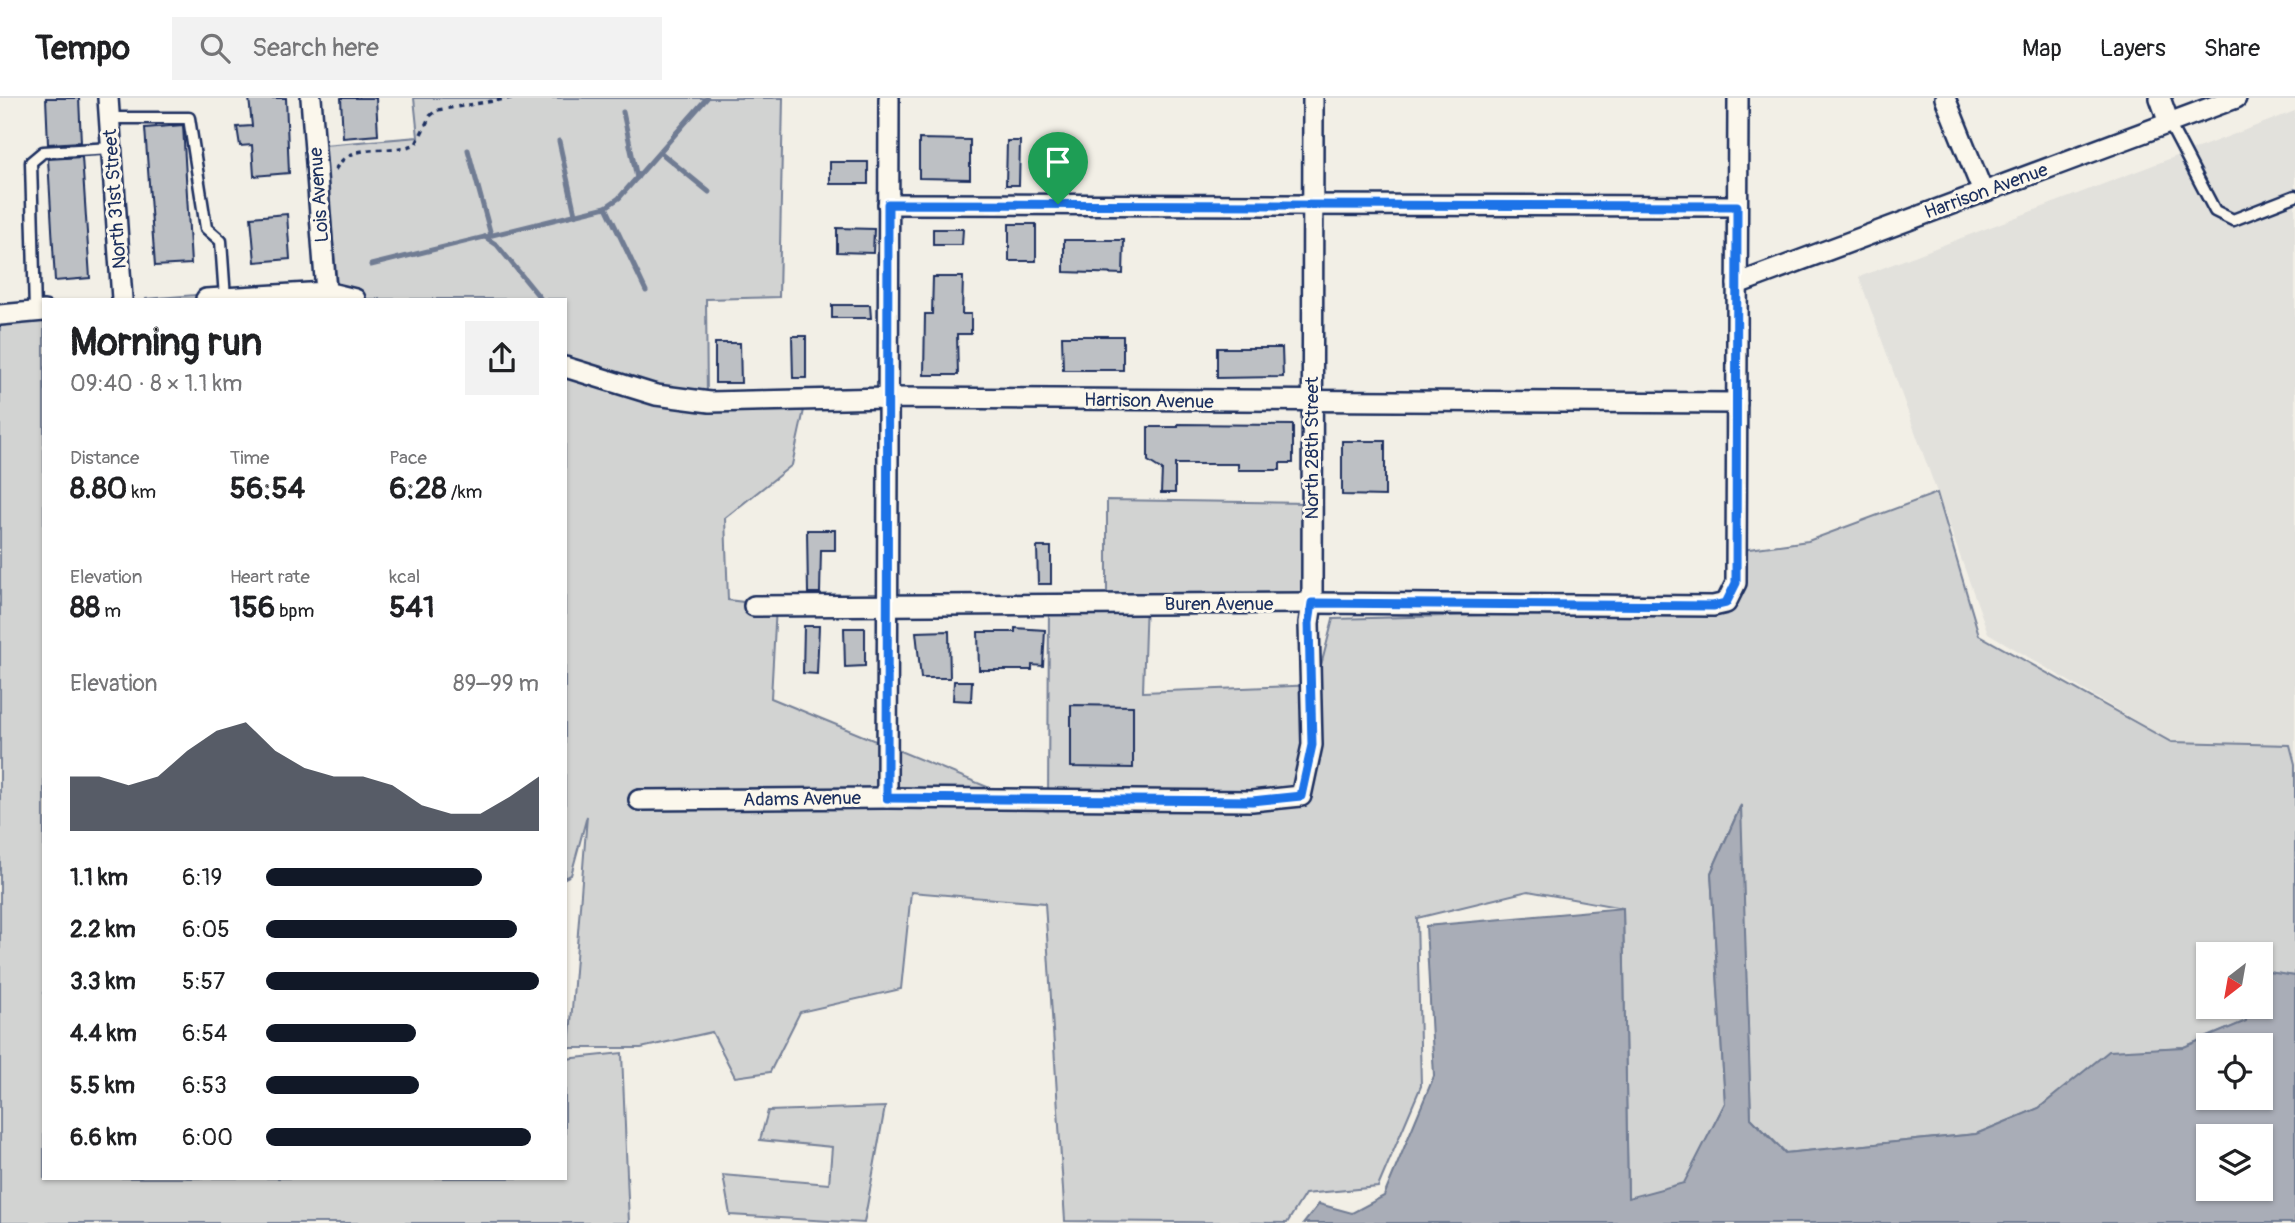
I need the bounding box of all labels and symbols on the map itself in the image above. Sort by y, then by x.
street label: North 31st Street [98,128,132,270]
pin [1028,132,1088,204]
street label: Lois Avenue [304,146,334,243]
street label: Harrison Avenue [1921,157,2052,224]
street label: North 28th Street [1300,376,1324,519]
street label: Harrison Avenue [1084,388,1215,414]
street label: Buren Avenue [1165,592,1274,616]
street label: Adams Avenue [743,786,862,812]
north arrow [2196,942,2273,1018]

